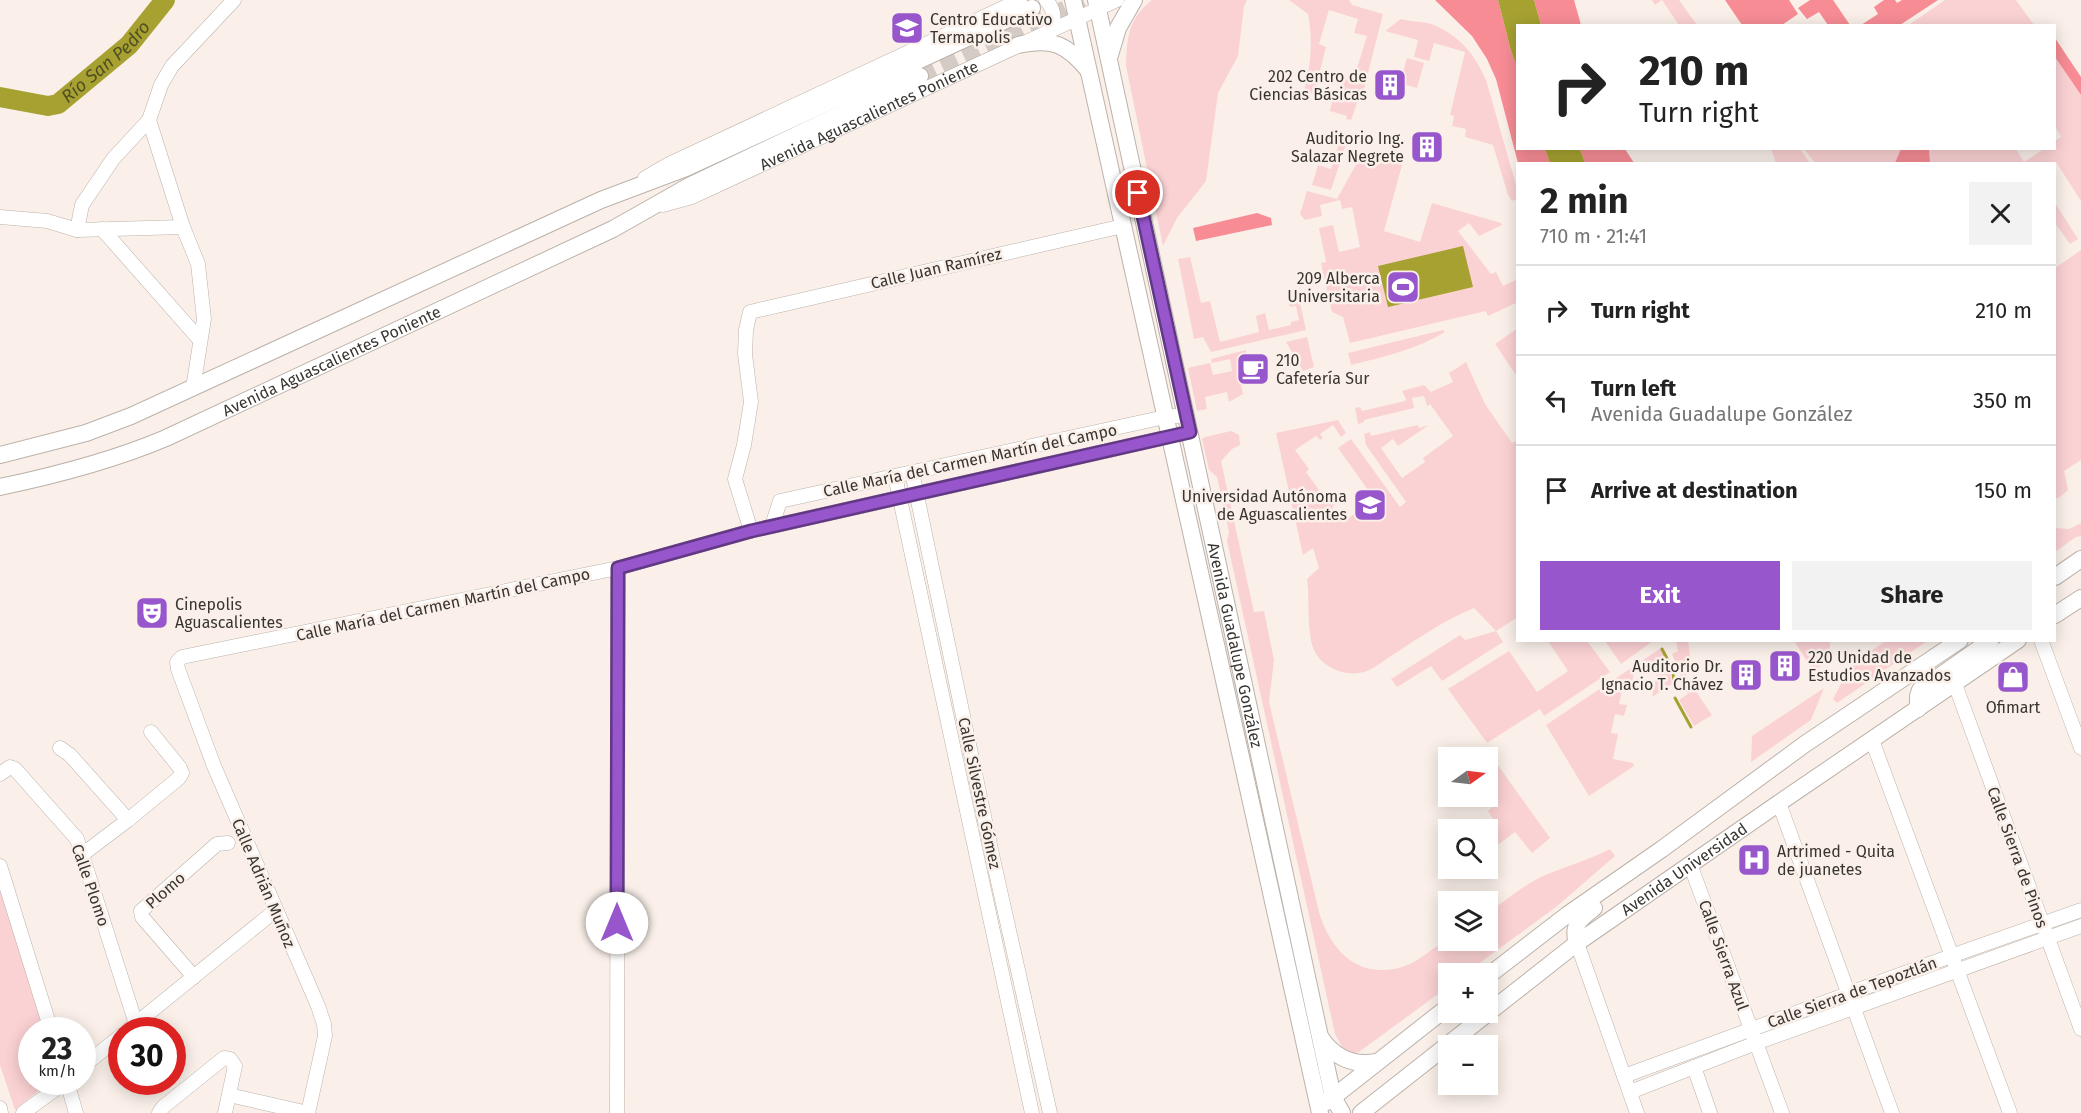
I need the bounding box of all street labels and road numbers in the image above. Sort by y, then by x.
street label: Avenida Aguascalientes Poniente [757,57,981,174]
street label: Calle Juan Ramírez [869,244,1003,293]
street label: Avenida Aguascalientes Poniente [219,302,444,420]
street label: Calle María del Carmen Martín del Campo [821,420,1119,501]
street label: Avenida Guadalupe González [1203,541,1266,750]
street label: Calle María del Carmen Martín del Campo [294,564,592,645]
street label: Calle Silvestre Gómez [954,716,1005,871]
street label: Calle Sierra de Pinos [1983,784,2052,930]
street label: Calle Adrián Muñoz [228,816,299,951]
street label: Avenida Universidad [1618,819,1751,920]
street label: Calle Plomo [68,842,113,929]
street label: Plomo [142,868,189,913]
street label: Calle Sierra Azul [1695,897,1752,1013]
street label: Calle Sierra de Tepoztlán [1765,953,1940,1032]

